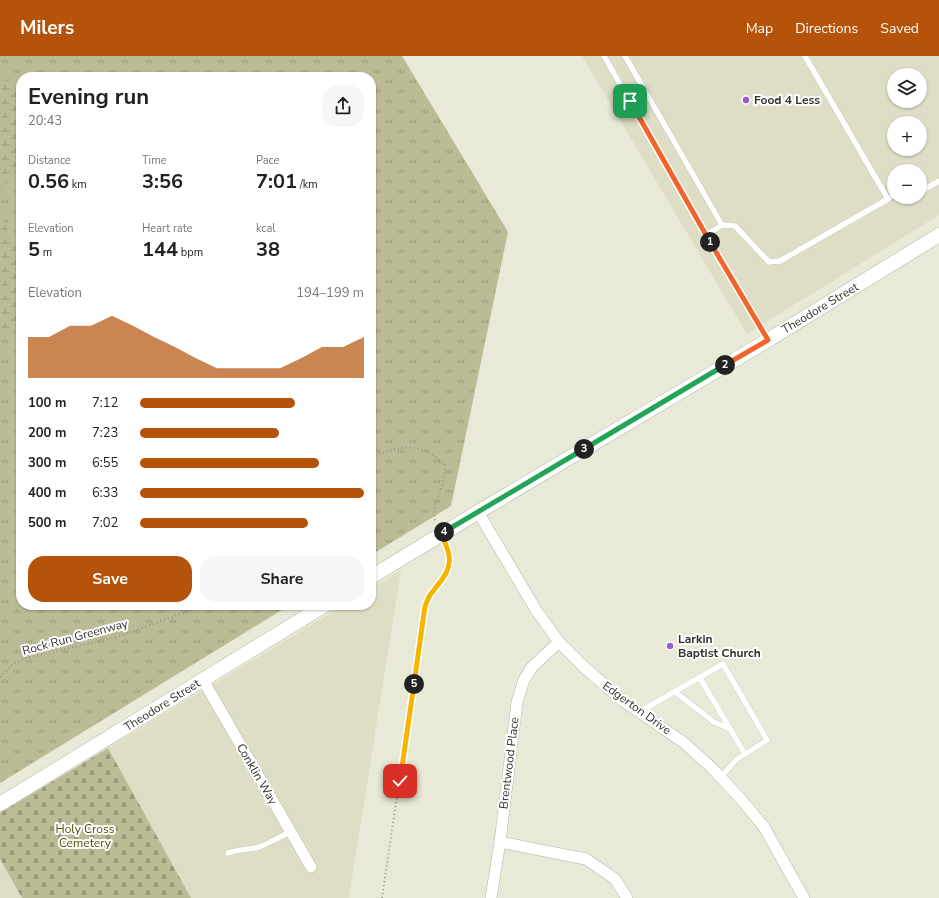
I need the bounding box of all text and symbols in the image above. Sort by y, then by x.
text: Milers [20,15,74,41]
text: Map [746,19,773,38]
text: Directions [795,19,858,38]
text: Saved [880,19,919,38]
map controls [887,68,927,204]
button: layers [887,68,927,108]
text: Evening run [28,82,149,112]
pin [613,84,647,118]
button: share [322,85,364,127]
icon: arrive [619,90,641,112]
place label: Food 4 Less [754,92,820,108]
marker: Food 4 Less [741,95,751,105]
text: 20:43 [28,112,62,130]
button: + [887,116,927,156]
text: Distance [28,153,71,168]
text: Time [142,153,166,168]
text: Pace [256,153,279,168]
button: − [887,164,927,204]
text: 0.56 [28,168,69,195]
text: 3:56 [142,168,183,195]
text: 7:01 [256,168,297,195]
text: km [69,177,87,192]
text: /km [297,177,318,192]
text: Elevation [28,221,74,236]
text: Heart rate [142,221,192,236]
text: kcal [256,221,276,236]
pin: 1 [700,232,720,252]
text: 1 [707,234,713,249]
text: 5 [28,236,40,263]
text: 144 [142,236,178,263]
text: 38 [256,236,280,263]
text: m [40,245,52,260]
text: bpm [178,245,203,260]
street label: Theodore Street [779,278,862,337]
text: Elevation [28,284,82,302]
text: 194–199 m [296,284,364,302]
pin: 2 [715,355,735,375]
text: 2 [722,357,728,372]
text: 100 m [28,394,66,412]
text: 7:12 [92,394,118,412]
text: 200 m [28,424,66,442]
text: 7:23 [92,424,118,442]
pin: 3 [574,439,594,459]
text: 3 [581,441,587,456]
text: 300 m [28,454,66,472]
text: 6:55 [92,454,118,472]
text: 400 m [28,484,66,502]
text: 6:33 [92,484,118,502]
text: 500 m [28,514,66,532]
text: 7:02 [92,514,118,532]
pin: 4 [434,522,454,542]
text: 4 [441,524,447,539]
button: Save [28,556,192,602]
button: Share [200,556,364,602]
street label: Rock Run Greenway [20,615,130,659]
place label: Larkin Baptist Church [678,631,761,661]
marker: Larkin Baptist Church [665,641,675,651]
pin: 5 [404,674,424,694]
street label: Theodore Street [121,675,204,735]
text: 5 [411,676,417,691]
street label: Edgerton Drive [599,678,675,738]
street label: Brentwood Place [495,716,523,810]
street label: Conklin Way [233,740,281,808]
pin [383,764,417,798]
icon: check [389,770,411,792]
park label: Holy Cross Cemetery [56,821,115,851]

